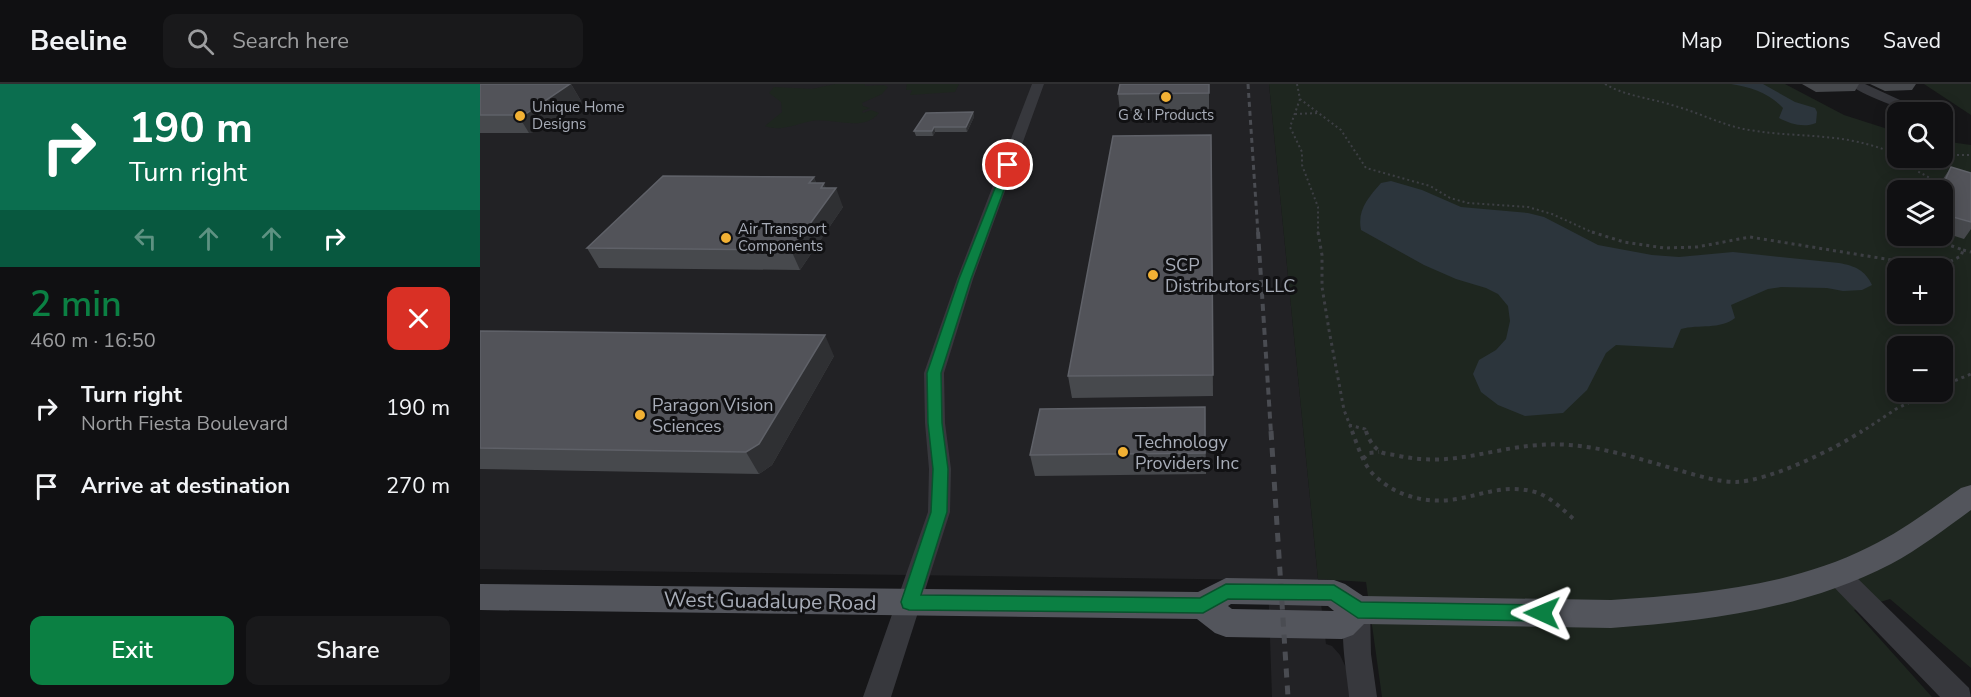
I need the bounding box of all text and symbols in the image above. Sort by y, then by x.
search box [163,14,583,68]
text: Beeline [30,22,127,60]
icon: search [184,25,217,58]
text: Search here [232,26,349,56]
text: Map [1681,27,1722,55]
text: Directions [1755,27,1850,55]
text: Saved [1883,27,1941,55]
marker: G & I Products [1159,90,1173,104]
place label: Unique Home Designs [532,97,625,134]
text: 190 m [129,100,253,157]
map controls [1887,102,1953,402]
button: search [1887,102,1953,168]
place label: G & I Products [1118,105,1214,125]
icon: right [30,108,108,186]
marker: Unique Home Designs [513,109,527,123]
pin [982,139,1033,190]
icon: arrive [991,148,1024,181]
text: Turn right [129,154,247,191]
button: layers [1887,180,1953,246]
place label: Air Transport Components [738,219,827,256]
icon: left [129,222,162,255]
icon: ahead [192,222,225,255]
icon: ahead [255,222,288,255]
icon: right [318,222,351,255]
marker: Air Transport Components [719,231,733,245]
place label: SCP Distributors LLC [1165,253,1295,298]
button: + [1887,258,1953,324]
marker: SCP Distributors LLC [1146,268,1160,282]
text: 2 min [30,280,122,329]
button: close [387,287,450,350]
text: 460 m · 16:50 [30,327,156,354]
button: − [1887,336,1953,402]
text: Turn right [81,380,182,410]
icon: right [30,392,63,425]
text: 190 m [386,393,450,423]
place label: Paragon Vision Sciences [652,393,773,438]
marker: Paragon Vision Sciences [633,408,647,422]
text: North Fiesta Boulevard [81,410,288,437]
place label: Technology Providers Inc [1135,430,1239,475]
marker: Technology Providers Inc [1116,445,1130,459]
icon: arrive [30,470,63,503]
text: Arrive at destination [81,471,290,501]
text: 270 m [386,471,450,501]
position arrow [1510,581,1574,645]
street label: West Guadalupe Road [663,585,877,617]
button: Exit [30,616,234,685]
button: Share [246,616,450,685]

